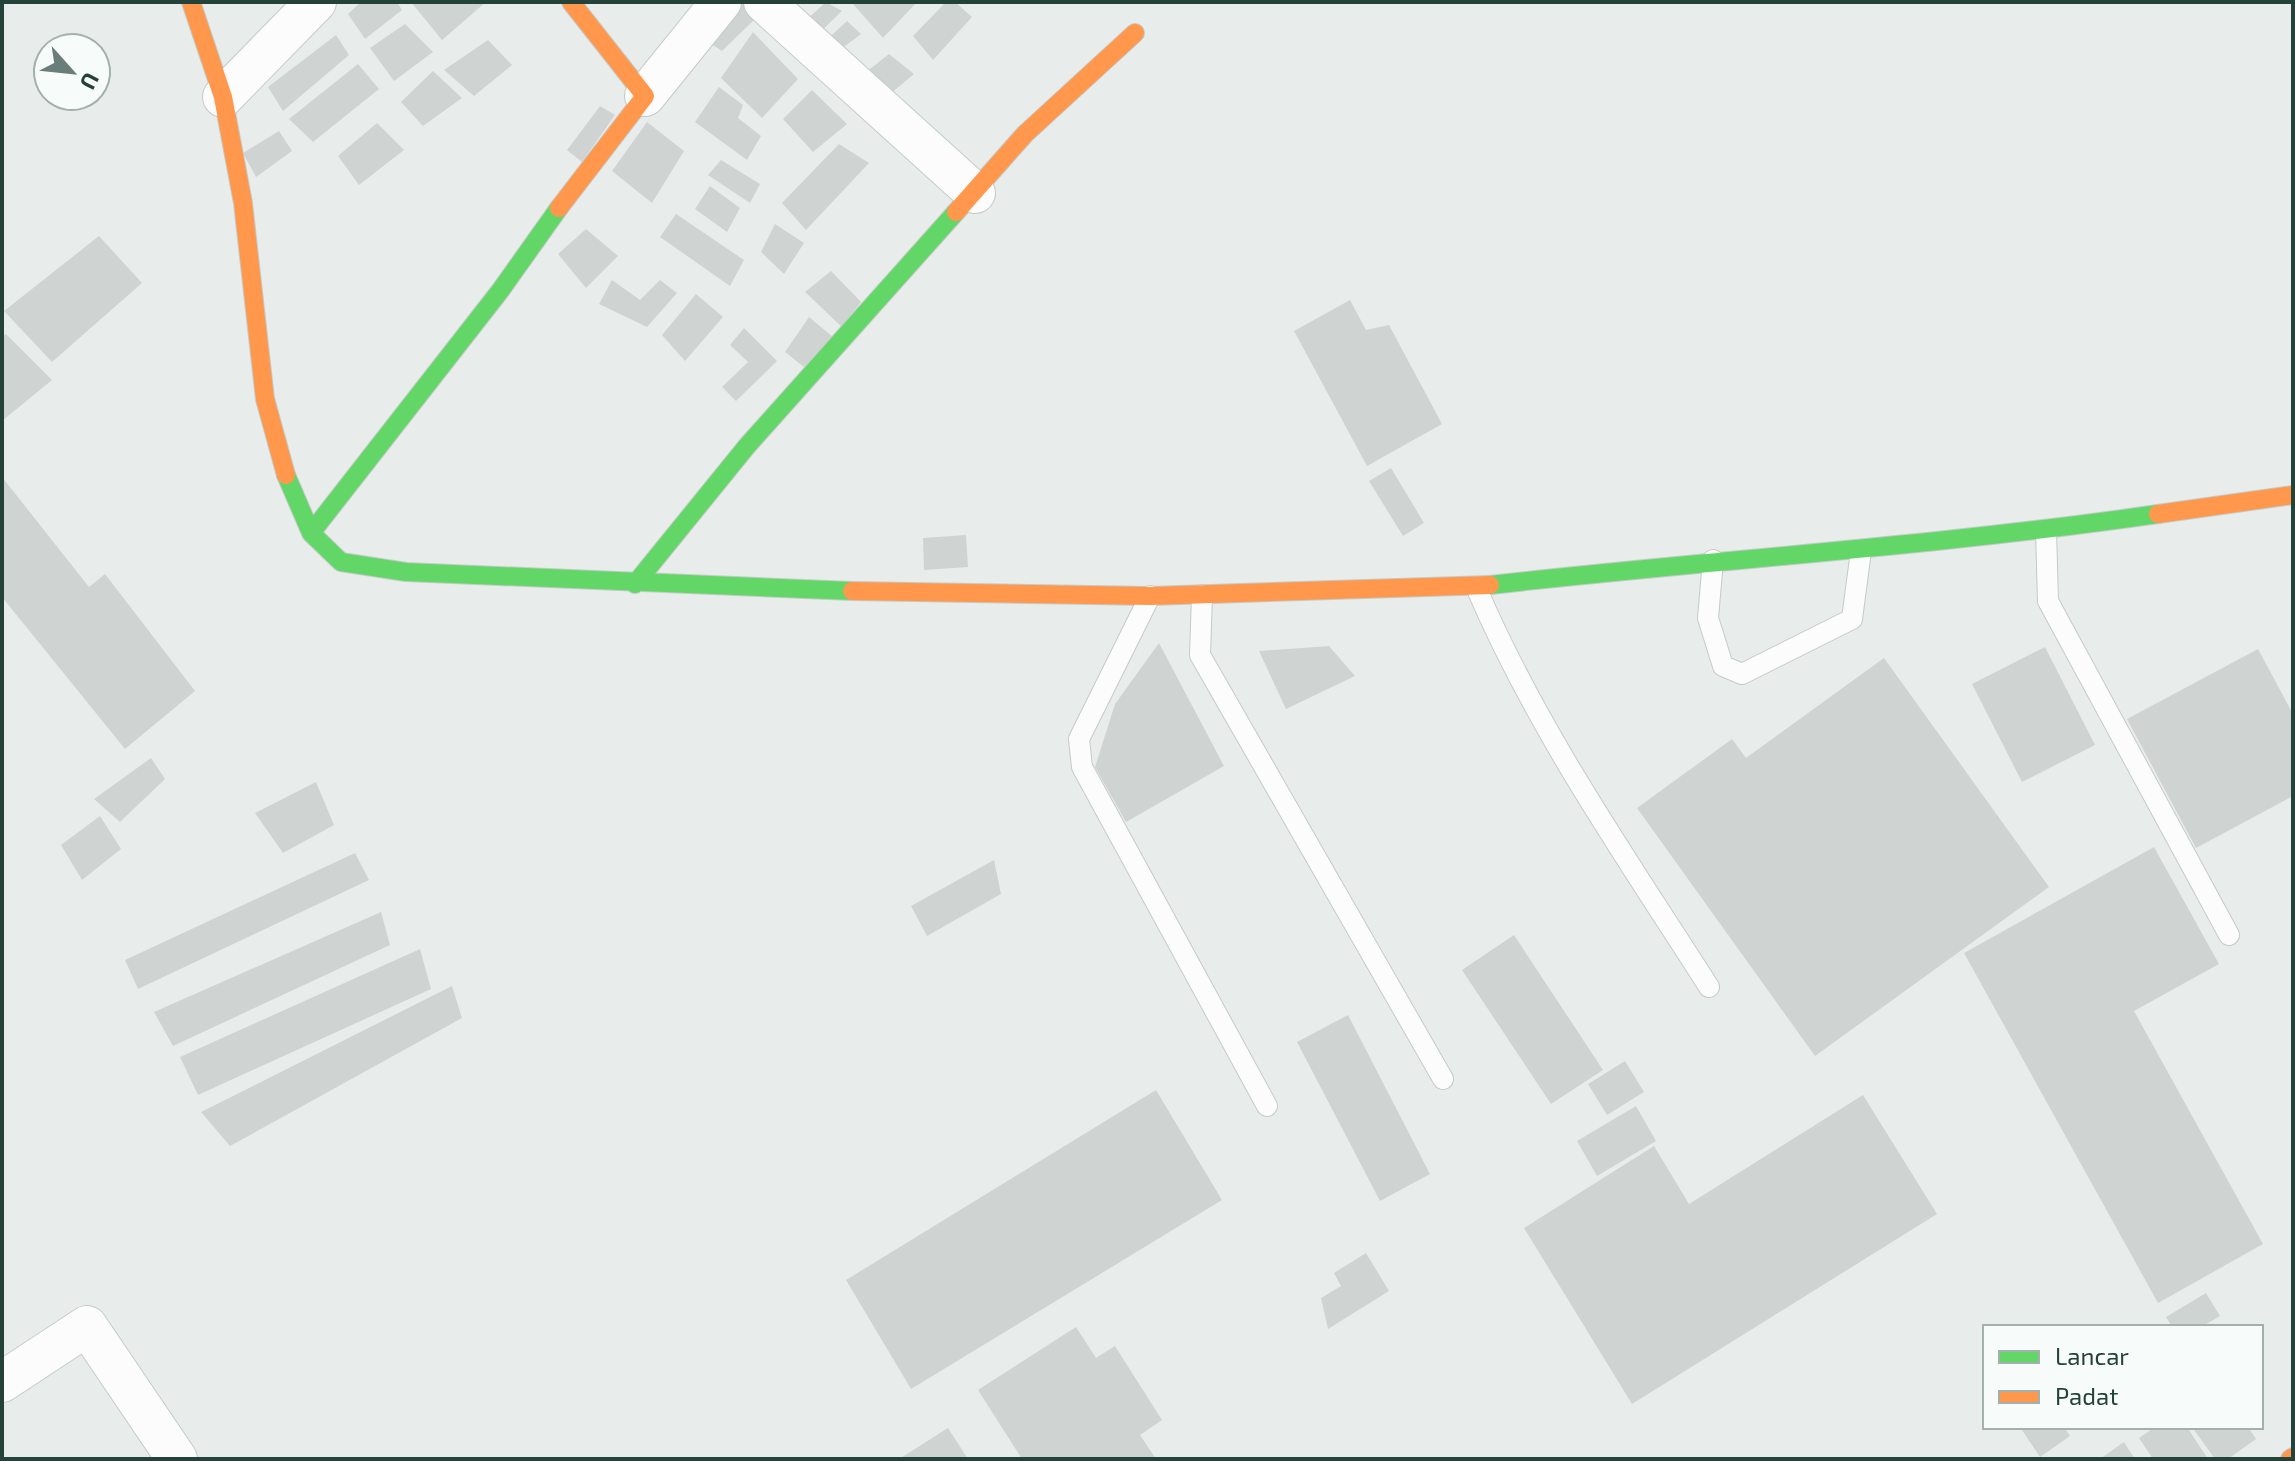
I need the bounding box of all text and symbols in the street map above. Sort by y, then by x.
north arrow [32,32,112,112]
text: U [76,69,106,94]
legend [1983,1325,2263,1429]
text: Lancar [2055,1341,2129,1370]
text: Padat [2055,1381,2118,1410]

